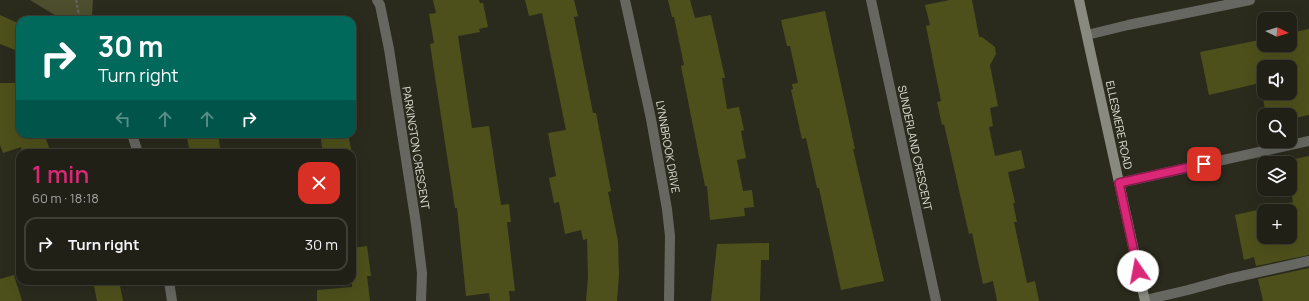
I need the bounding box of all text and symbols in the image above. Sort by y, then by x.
north arrow [1257,12,1297,52]
map controls [1257,12,1297,244]
text: 30 m [98,27,163,65]
icon: right [32,32,84,84]
button: sound [1257,60,1297,100]
text: Turn right [98,63,179,87]
street label: ELLESMERE ROAD [1103,79,1136,171]
street label: SUNDERLAND CRESCENT [895,84,936,213]
street label: PARKINGTON CRESCENT [399,85,434,211]
street label: LYNNBROOK DRIVE [653,100,684,194]
icon: left [112,108,134,130]
icon: ahead [154,108,176,130]
icon: ahead [196,108,218,130]
icon: right [238,108,260,130]
button: search [1257,108,1297,148]
pin [1187,147,1221,181]
icon: arrive [1193,153,1215,175]
button: layers [1257,156,1297,196]
text: 1 min [32,157,89,190]
button: close [298,162,340,204]
text: 60 m · 18:18 [32,189,99,207]
button: + [1257,204,1297,244]
icon: right [34,233,56,255]
text: Turn right [68,234,139,255]
text: 30 m [305,234,338,255]
position arrow [1117,250,1159,292]

